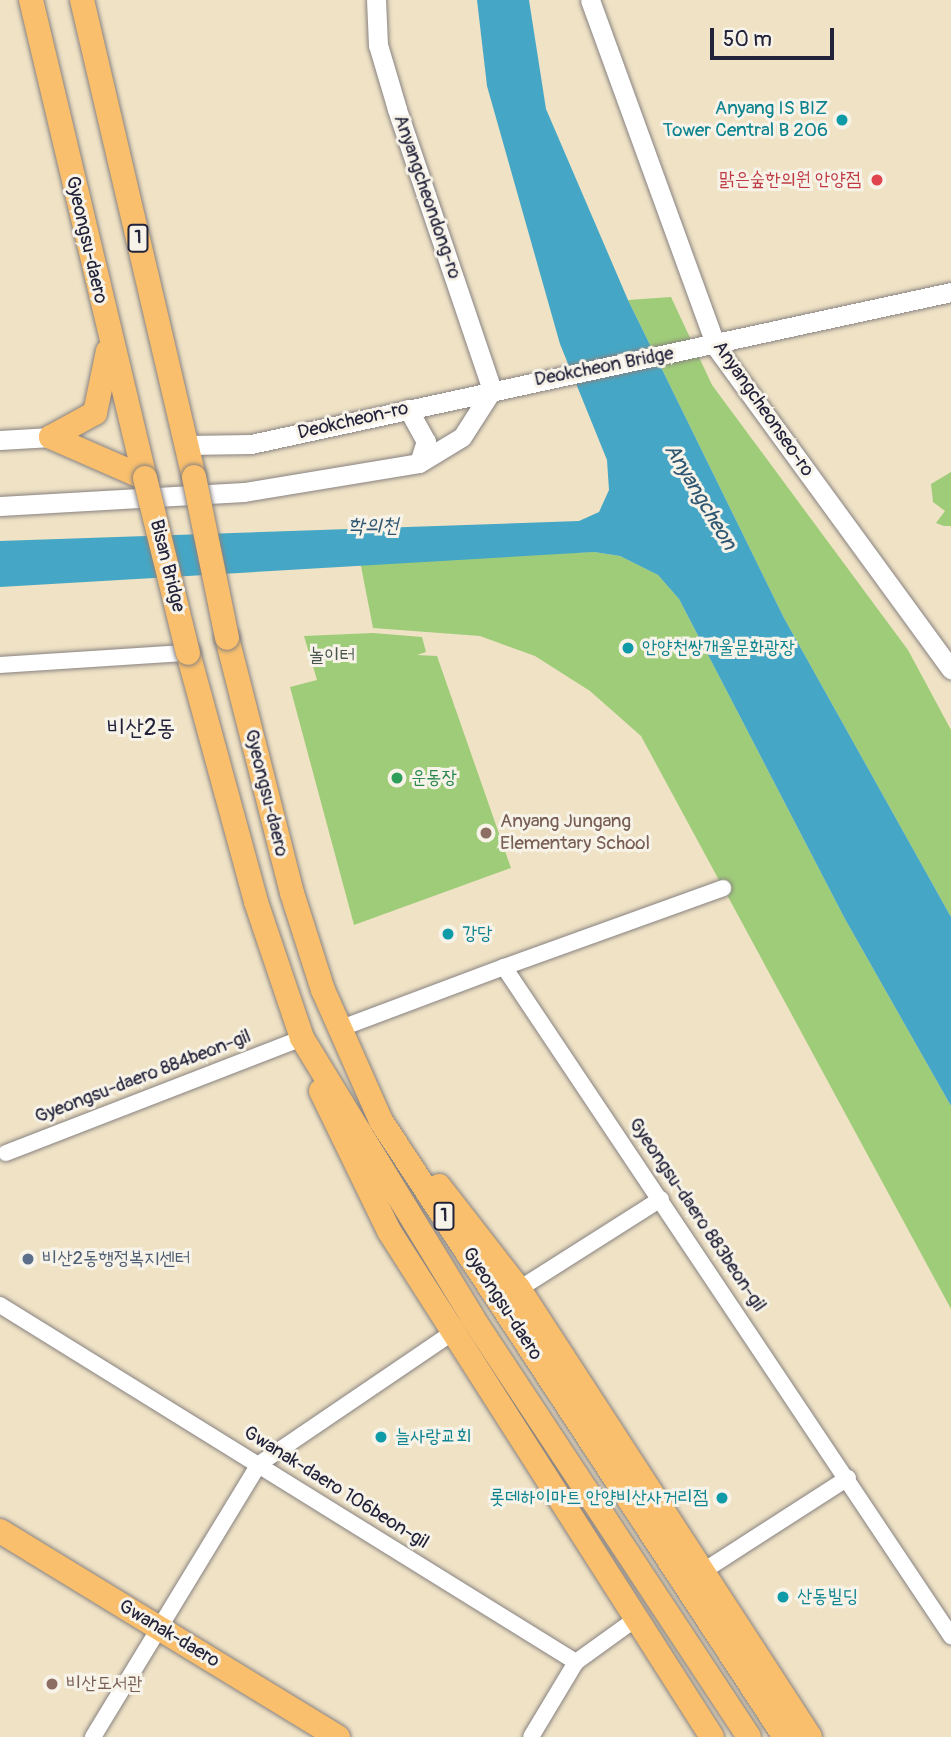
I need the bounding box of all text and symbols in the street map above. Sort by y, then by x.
scale bar [713,14,837,58]
text: 50 m [723,26,772,53]
place label: Anyang IS BIZ Tower Central B 206 [662,98,828,142]
street label: Anyangcheondong-ro [388,112,466,282]
marker: Anyang IS BIZ Tower Central B 206 [834,112,850,128]
place label: 맑은숲한의원 안양점 [719,169,861,191]
marker: 맑은숲한의원 안양점 [867,170,887,190]
street label: Gyeongsu-daero [60,174,112,306]
road number: 1 [126,224,150,252]
street label: Anyangcheonseo-ro [708,337,818,481]
street label: Deokcheon Bridge [532,342,676,392]
street label: Deokcheon-ro [295,397,411,445]
water label: Anyangcheon [658,439,742,555]
water label: 학의천 [348,513,398,539]
street label: Bisan Bridge [144,517,190,615]
place label: 안양천쌍개울문화광장 [642,637,795,659]
marker: 안양천쌍개울문화광장 [620,640,636,656]
park label: 놀이터 [309,645,355,667]
district label: 비산2동 [107,714,175,742]
street label: Gyeongsu-daero [239,727,293,859]
place label: 운동장 [411,767,457,789]
marker: 운동장 [389,770,405,786]
place label: Anyang Jungang Elementary School [500,811,650,855]
marker: Anyang Jungang Elementary School [478,825,494,841]
place label: 강당 [462,923,493,945]
marker: 강당 [440,926,456,942]
street label: Gyeongsu-daero 884beon-gil [32,1025,254,1129]
street label: Gyeongsu-daero 883beon-gil [624,1114,770,1316]
road number: 1 [432,1202,456,1231]
street label: Gyeongsu-daero [457,1243,547,1365]
place label: 비산2동행정복지센터 [42,1248,190,1270]
marker: 비산2동행정복지센터 [20,1251,36,1267]
street label: Gwanak-daero 106beon-gil [239,1422,433,1554]
place label: 늘사랑교회 [395,1426,471,1448]
marker: 늘사랑교회 [373,1429,389,1445]
place label: 롯데하이마트 안양비산사거리점 [490,1487,708,1509]
marker: 롯데하이마트 안양비산사거리점 [714,1490,730,1506]
place label: 산동빌딩 [797,1586,858,1608]
marker: 산동빌딩 [775,1589,791,1605]
street label: Gwanak-daero [115,1595,223,1673]
place label: 비산도서관 [66,1673,142,1695]
marker: 비산도서관 [44,1676,60,1692]

